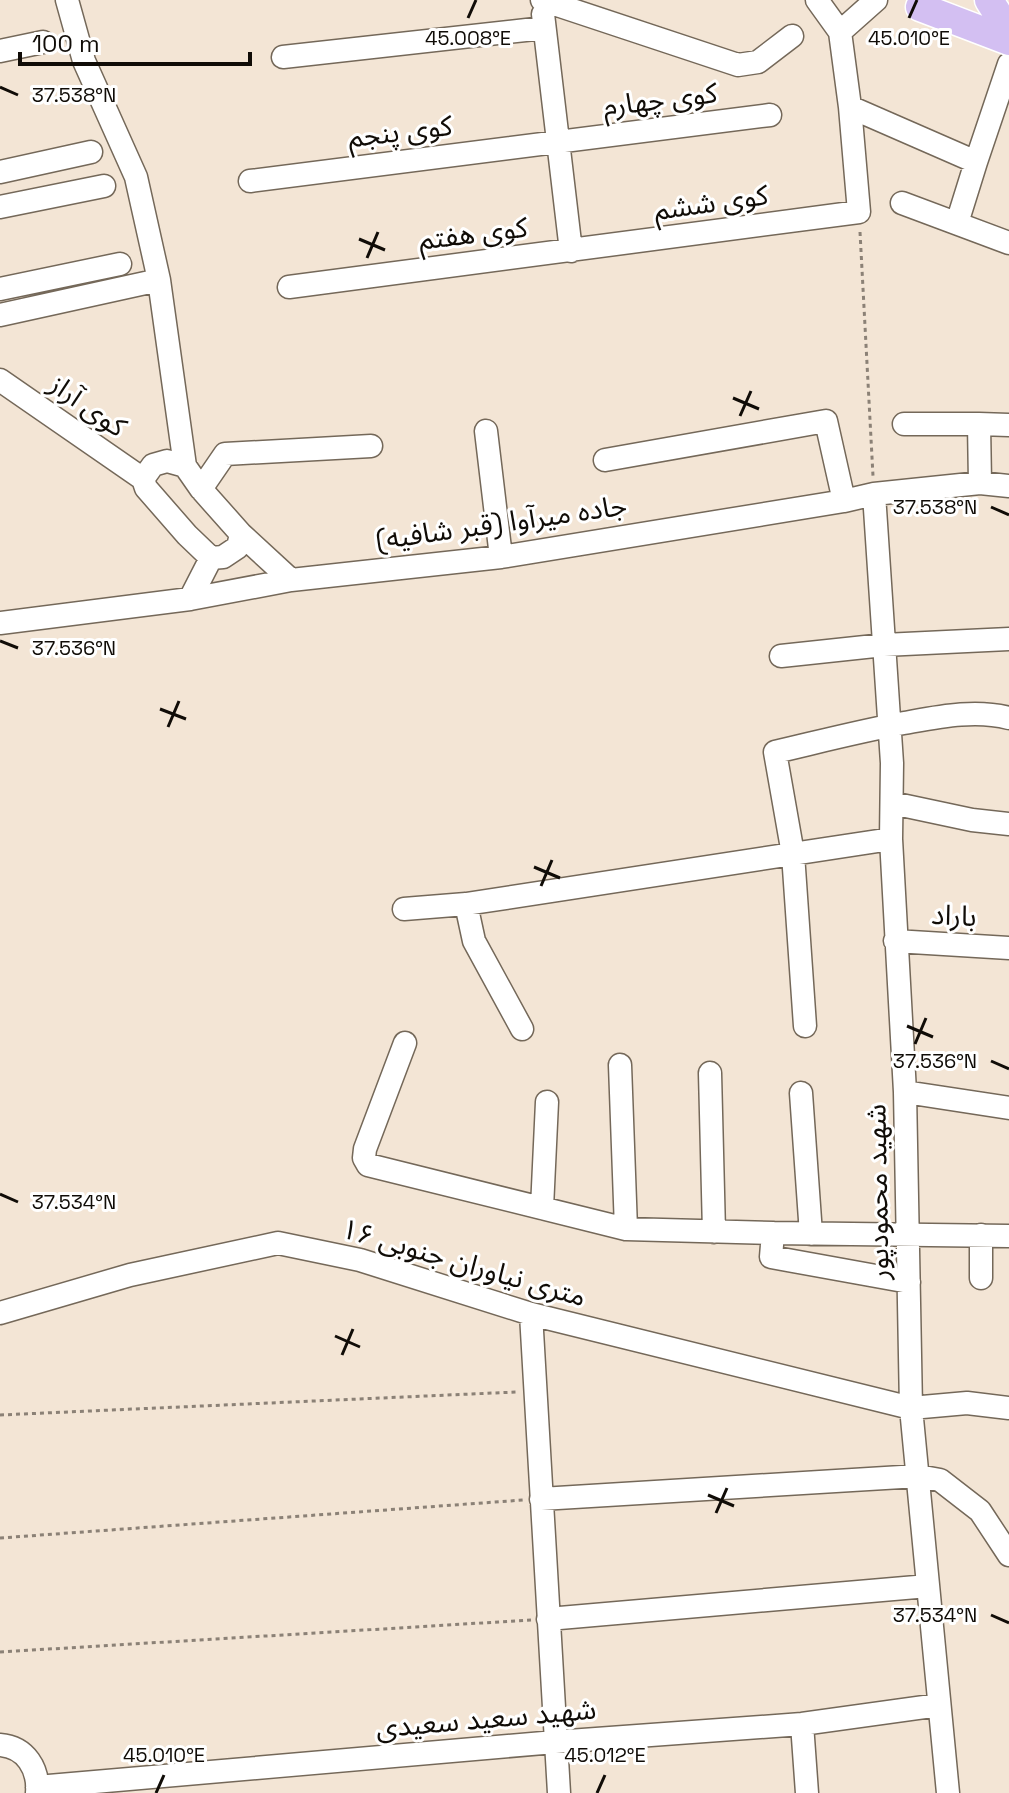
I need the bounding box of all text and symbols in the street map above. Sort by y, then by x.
scale bar [20,16,250,66]
text: 45.008°E [425,25,511,51]
text: 45.010°E [868,25,950,51]
text: 100 m [32,28,100,59]
street label: کوی چهارم [601,74,720,127]
text: 37.538°N [32,82,116,108]
street label: کوی پنجم [346,107,455,159]
street label: کوی ششم [652,176,771,232]
street label: کوی هفتم [417,208,530,261]
street label: کوی آراز [41,365,134,445]
street label: جاده میرآوا (قبر شافیه) [373,487,629,557]
text: 37.538°N [893,494,977,520]
text: 37.536°N [32,635,116,661]
street label: باراد [930,896,978,934]
text: 37.536°N [893,1048,977,1074]
street label: شهید محمودپور [857,1104,897,1281]
text: 37.534°N [32,1189,116,1215]
street label: ۱۶ متری نیاوران جنوبی [338,1210,590,1314]
text: 37.534°N [893,1602,977,1628]
street label: شهید سعید سعیدی [374,1690,598,1746]
text: 45.010°E [123,1742,205,1768]
text: 45.012°E [564,1742,646,1768]

